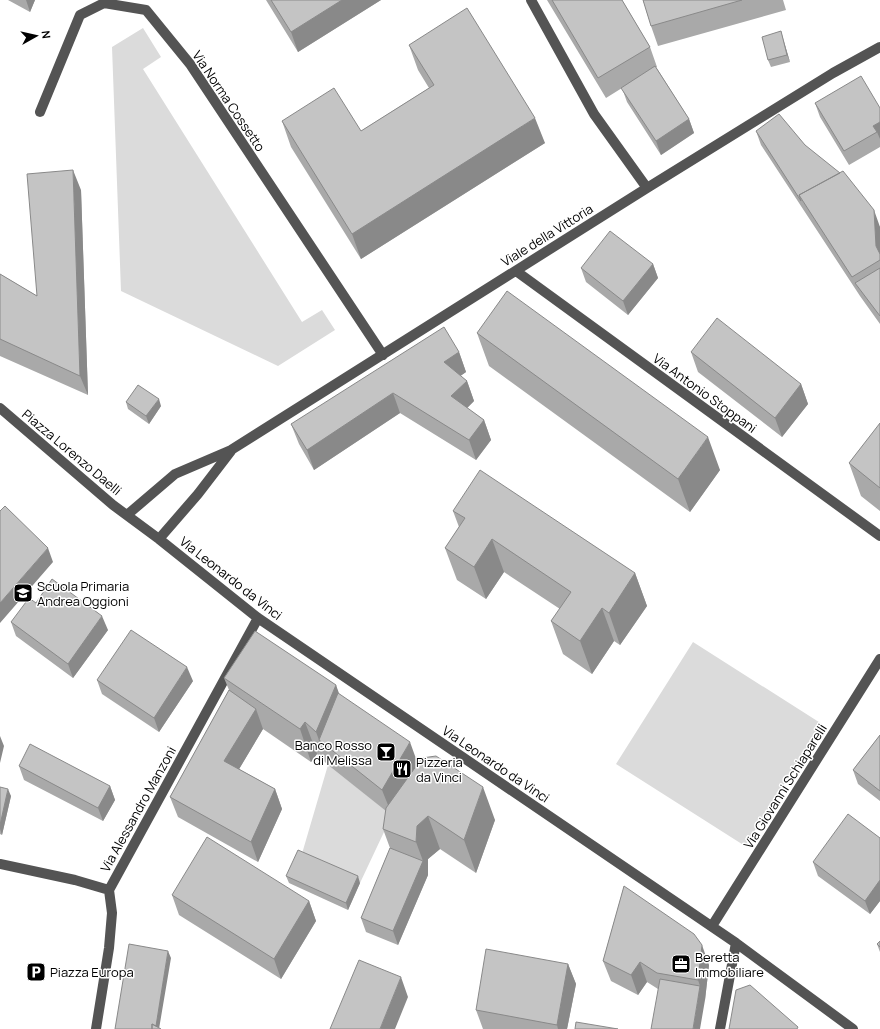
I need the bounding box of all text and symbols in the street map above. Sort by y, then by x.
north arrow [16,16,56,56]
text: N [38,30,54,40]
street label: Via Norma Cossetto [189,47,270,155]
street label: Viale della Vittoria [498,200,596,270]
street label: Via Antonio Stoppani [650,349,760,437]
street label: Piazza Lorenzo Daelli [18,405,126,499]
street label: Via Leonardo da Vinci [176,532,286,624]
place label: Scuola Primaria Andrea Oggioni [37,577,129,610]
school or university icon: Scuola Primaria Andrea Oggioni [12,582,34,604]
street label: Via Giovanni Schiaparelli [739,720,831,852]
street label: Via Leonardo da Vinci [439,721,553,807]
place label: Banco Rosso di Melissa [295,736,372,769]
bar icon: Banco Rosso di Melissa [375,741,397,763]
street label: Via Alessandro Manzoni [96,743,180,875]
place label: Pizzeria da Vinci [416,753,463,786]
restaurant icon: Pizzeria da Vinci [391,758,413,780]
place label: Beretta Immobiliare [695,948,764,981]
office icon: Beretta Immobiliare [670,953,692,975]
parking icon: Piazza Europa [25,961,47,983]
place label: Piazza Europa [50,963,134,981]

